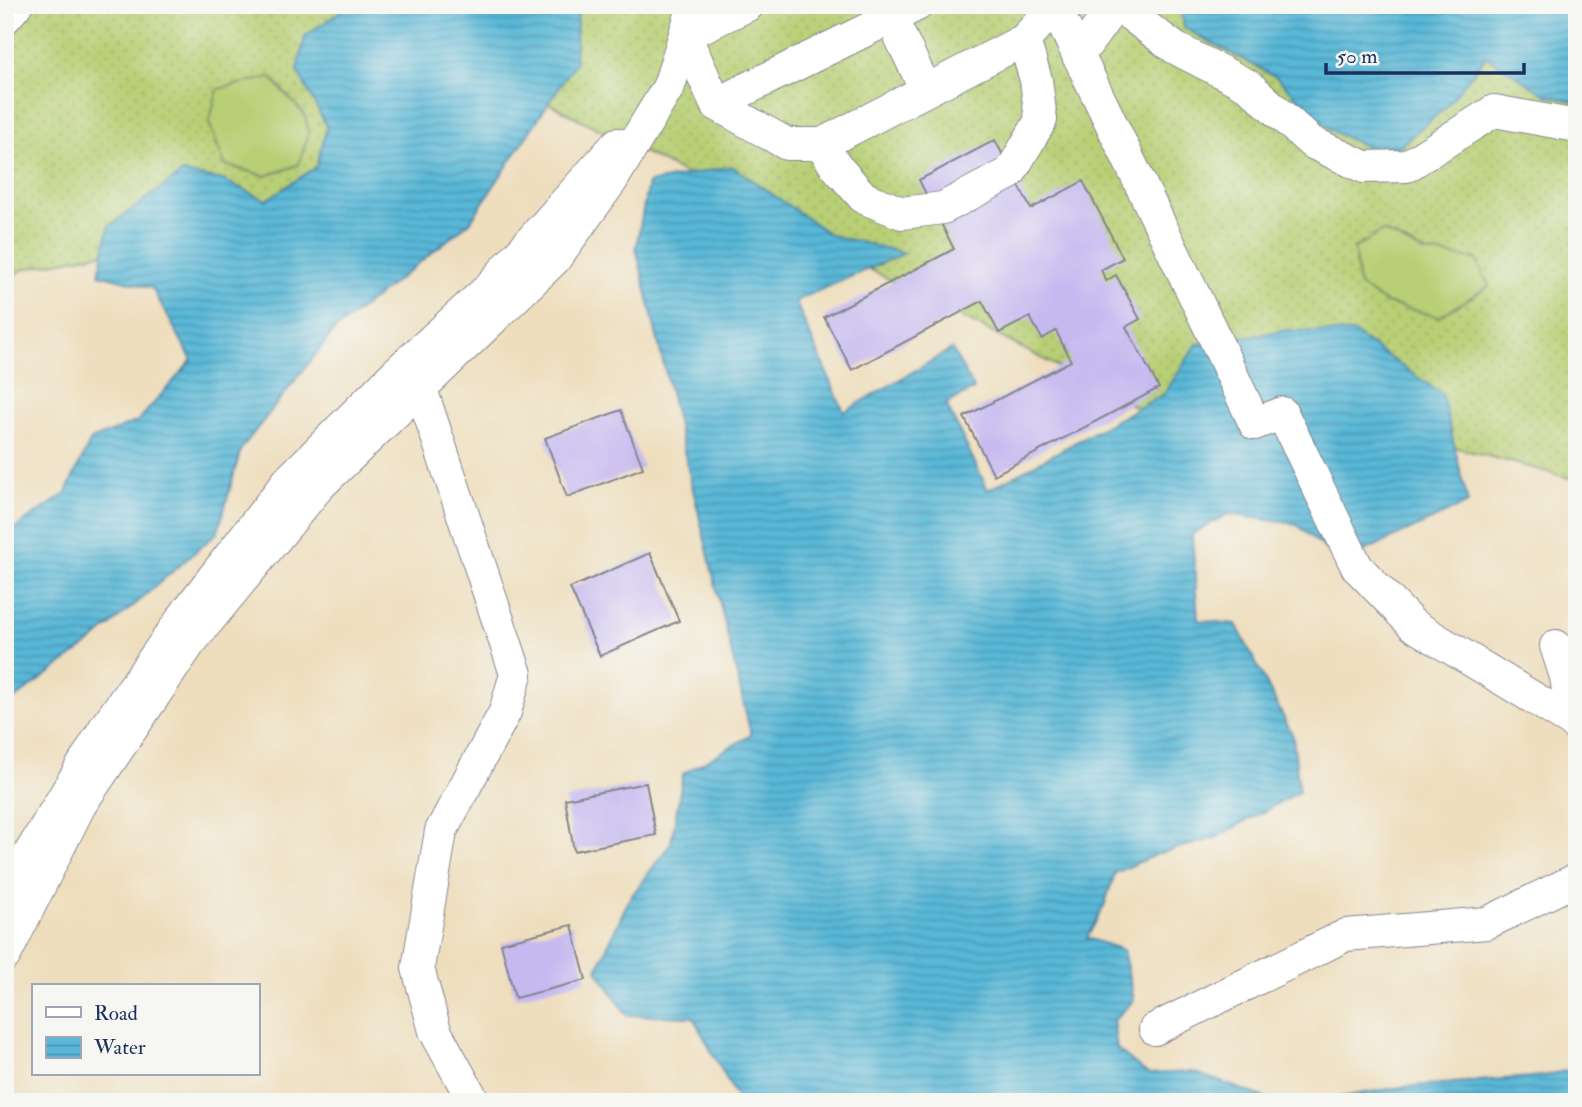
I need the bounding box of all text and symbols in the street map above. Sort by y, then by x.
scale bar [1326,32,1524,76]
text: 50 m [1337,43,1378,70]
legend [32,984,259,1076]
text: Road [94,1000,139,1027]
text: Water [93,1034,146,1061]

